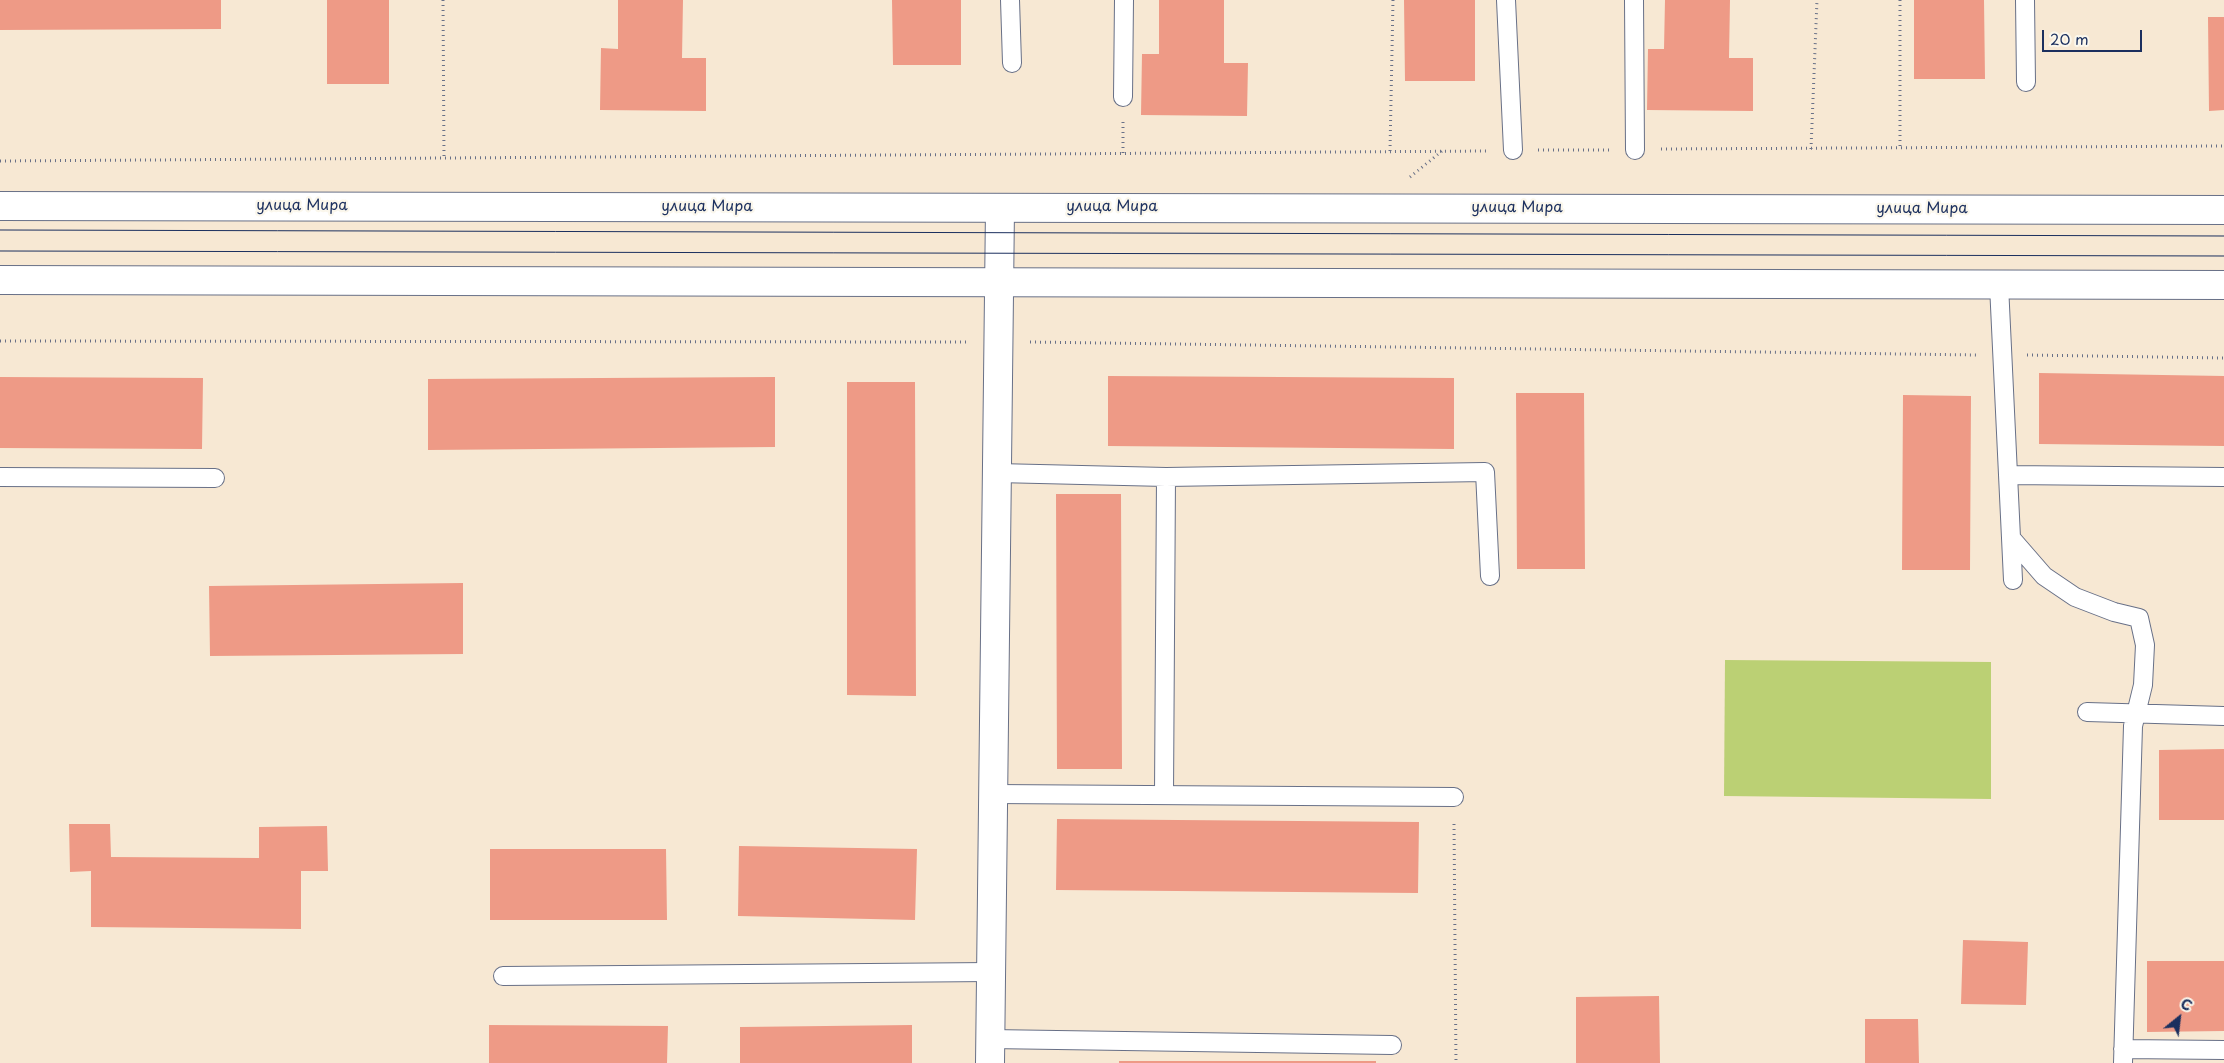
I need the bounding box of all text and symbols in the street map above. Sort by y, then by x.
scale bar [2044,20,2144,52]
text: 20 m [2050,27,2089,50]
street label: улица Мира [256,197,348,215]
street label: улица Мира [661,198,753,216]
street label: улица Мира [1066,198,1158,216]
street label: улица Мира [1471,199,1563,217]
street label: улица Мира [1876,200,1968,218]
north arrow [2154,993,2204,1043]
text: С [2177,993,2196,1016]

